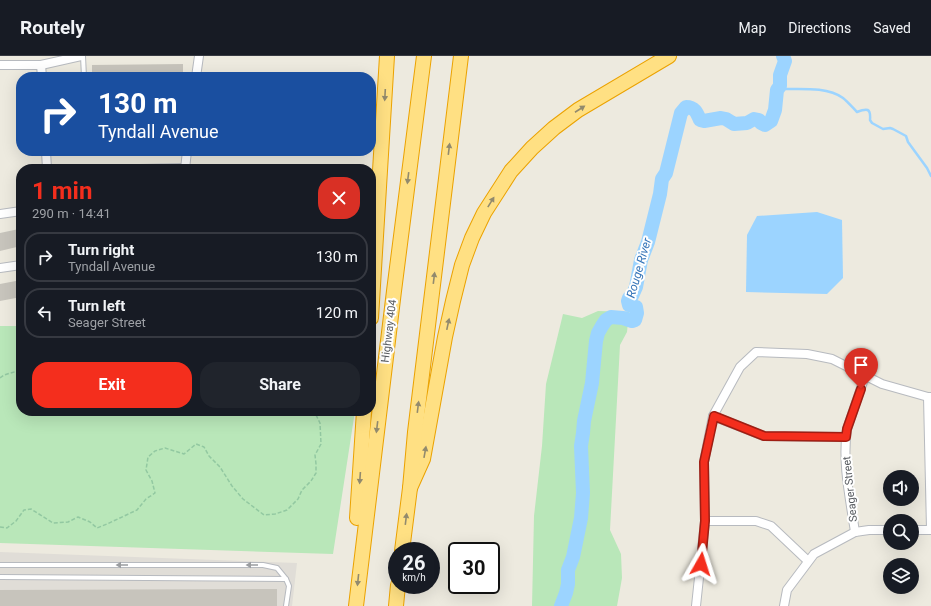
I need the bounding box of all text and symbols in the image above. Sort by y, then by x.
text: Routely [20,16,85,39]
text: Map [739,20,766,36]
text: Directions [788,20,851,36]
text: Saved [873,20,911,36]
text: 130 m [98,87,177,120]
icon: right [32,88,84,140]
one-way arrow [381,89,388,101]
one-way arrow [574,106,586,113]
text: Tyndall Avenue [98,121,219,142]
one-way arrow [446,143,453,155]
one-way arrow [405,172,411,184]
text: 1 min [32,177,92,205]
button: close [318,177,360,219]
one-way arrow [487,196,494,208]
text: 290 m · 14:41 [32,206,111,221]
water label: Rouge River [624,235,655,300]
text: Turn right [68,241,134,259]
icon: right [34,246,56,268]
text: 130 m [316,248,358,266]
text: Tyndall Avenue [68,259,155,274]
one-way arrow [431,272,437,284]
text: Turn left [68,297,125,315]
street label: Highway 404 [379,299,399,363]
icon: left [34,302,56,324]
text: 120 m [316,304,358,322]
text: Seager Street [68,315,146,330]
one-way arrow [445,318,451,330]
pin [844,348,878,389]
icon: arrive [850,354,872,376]
button: Exit [32,362,192,408]
button: Share [200,362,360,408]
one-way arrow [415,401,422,413]
one-way arrow [374,420,380,433]
one-way arrow [422,446,428,458]
street label: Seager Street [840,455,860,522]
map controls [883,470,919,594]
button: sound [883,470,919,506]
one-way arrow [356,472,363,484]
one-way arrow [403,513,410,525]
button: search [883,514,919,550]
speed limit sign: 30 [448,542,500,594]
position arrow [680,543,722,585]
text: 26 [403,551,425,575]
button: layers [883,558,919,594]
one-way arrow [115,562,128,568]
one-way arrow [245,562,258,568]
text: km/h [402,572,426,583]
one-way arrow [355,574,362,586]

